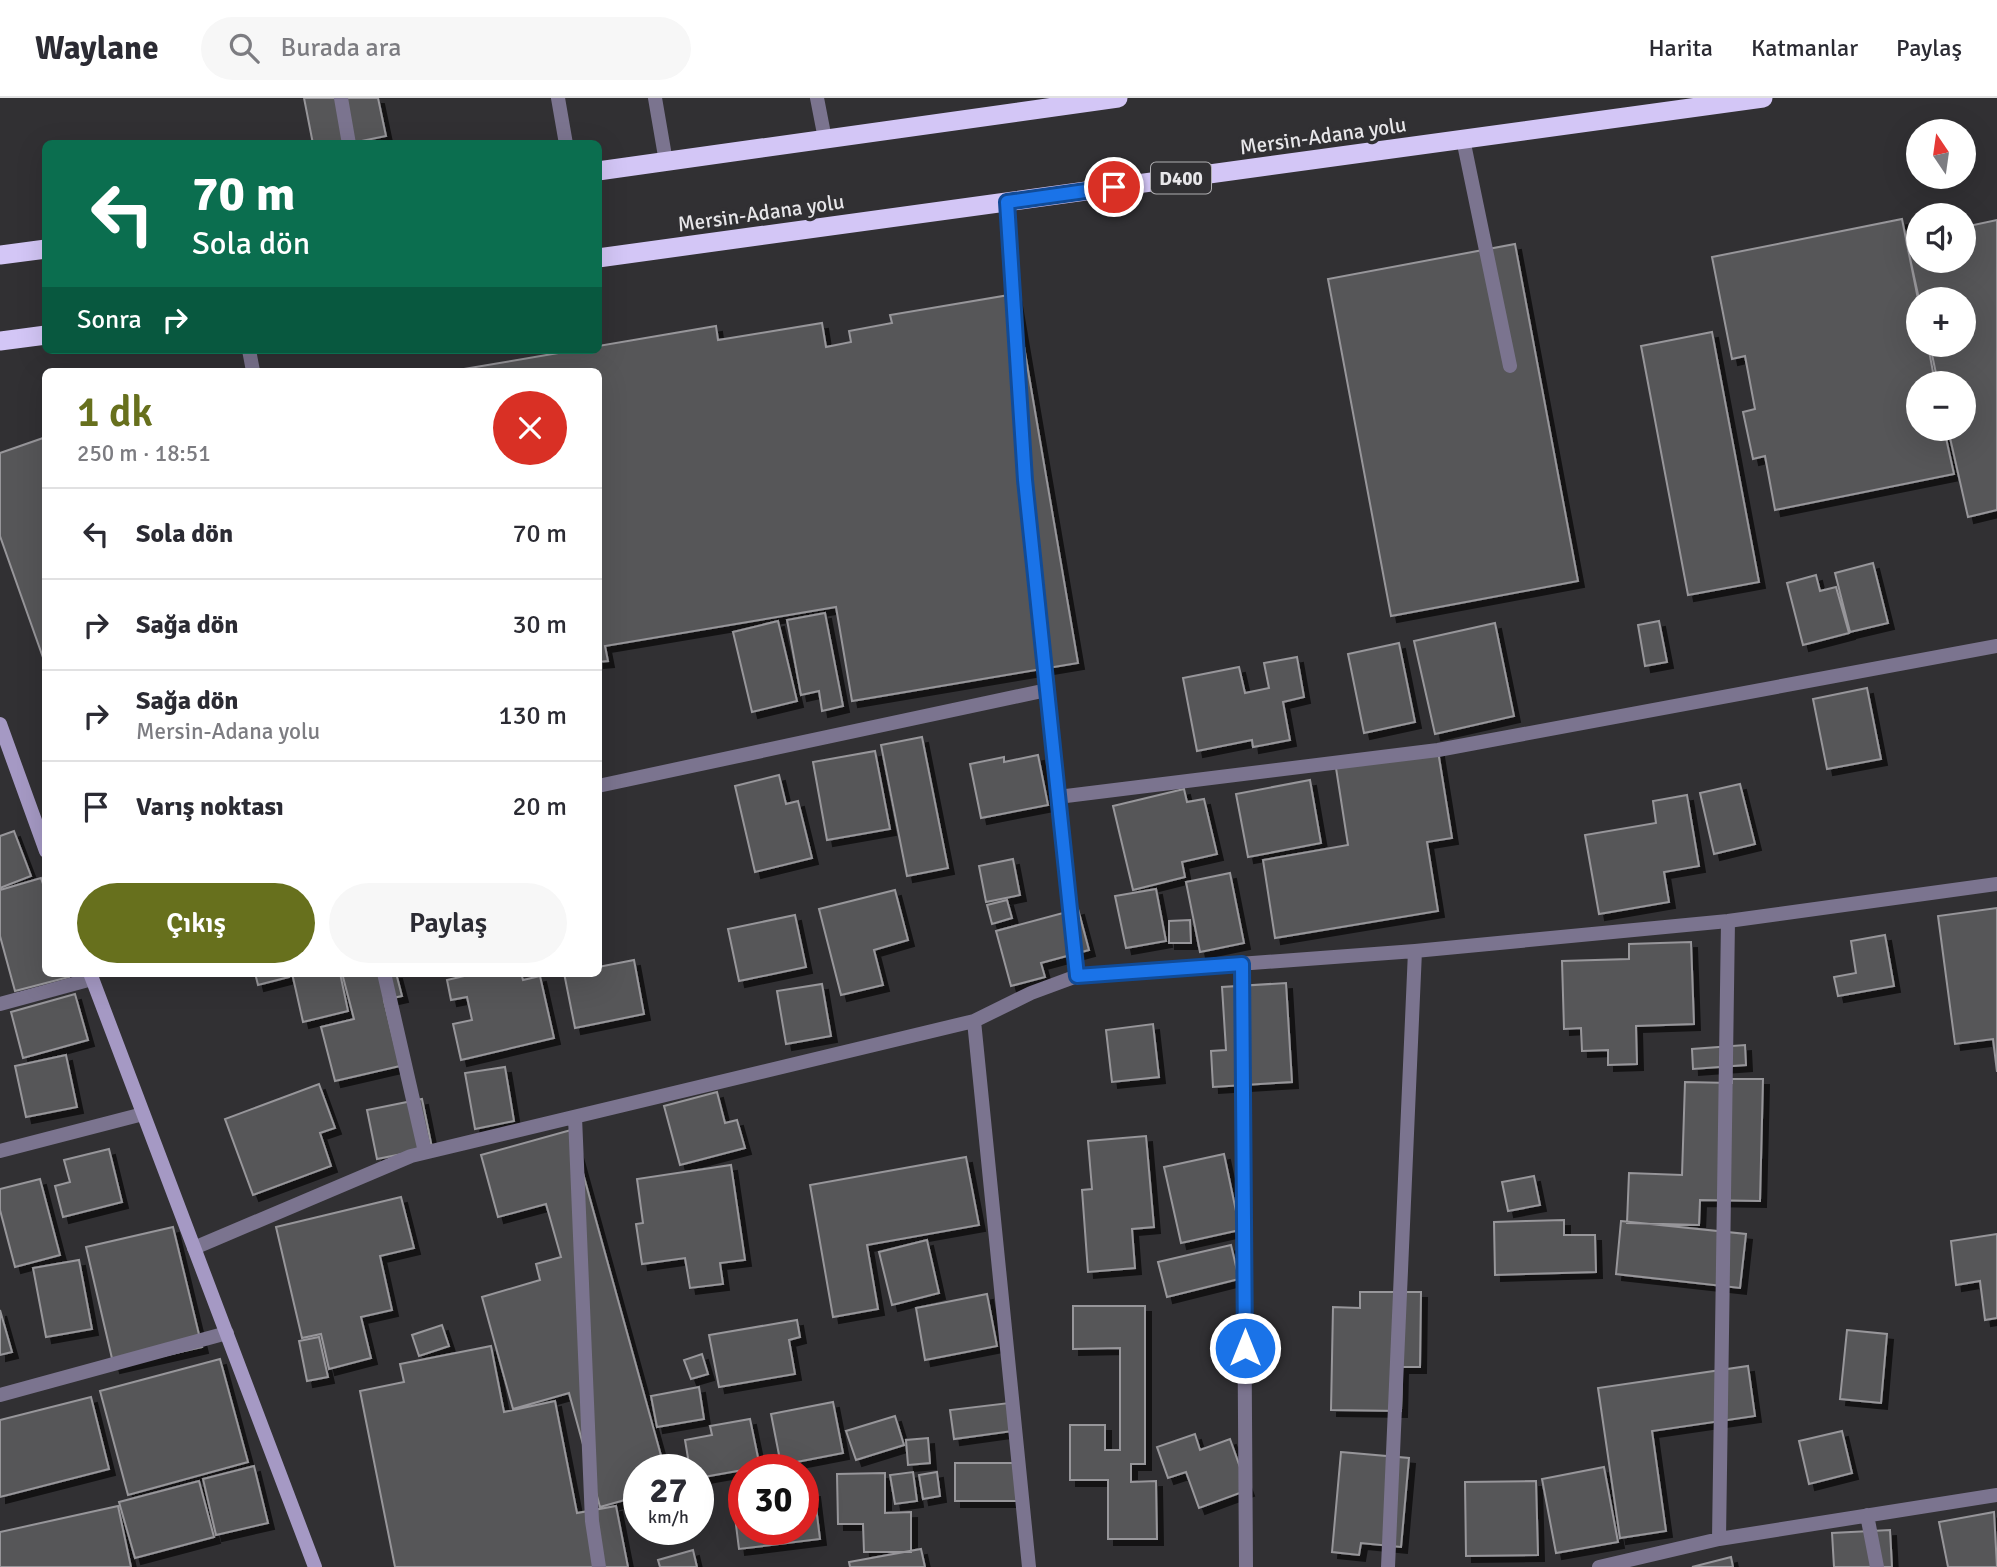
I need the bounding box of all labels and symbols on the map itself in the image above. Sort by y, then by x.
street label: Mersin-Adana yolu [1238,111,1408,161]
north arrow [1906,119,1976,189]
pin [1084,157,1144,217]
road number: D400 [1151,162,1211,194]
street label: Mersin-Adana yolu [676,188,846,238]
position arrow [1208,1311,1282,1385]
speed limit sign: 30 [728,1454,819,1545]

